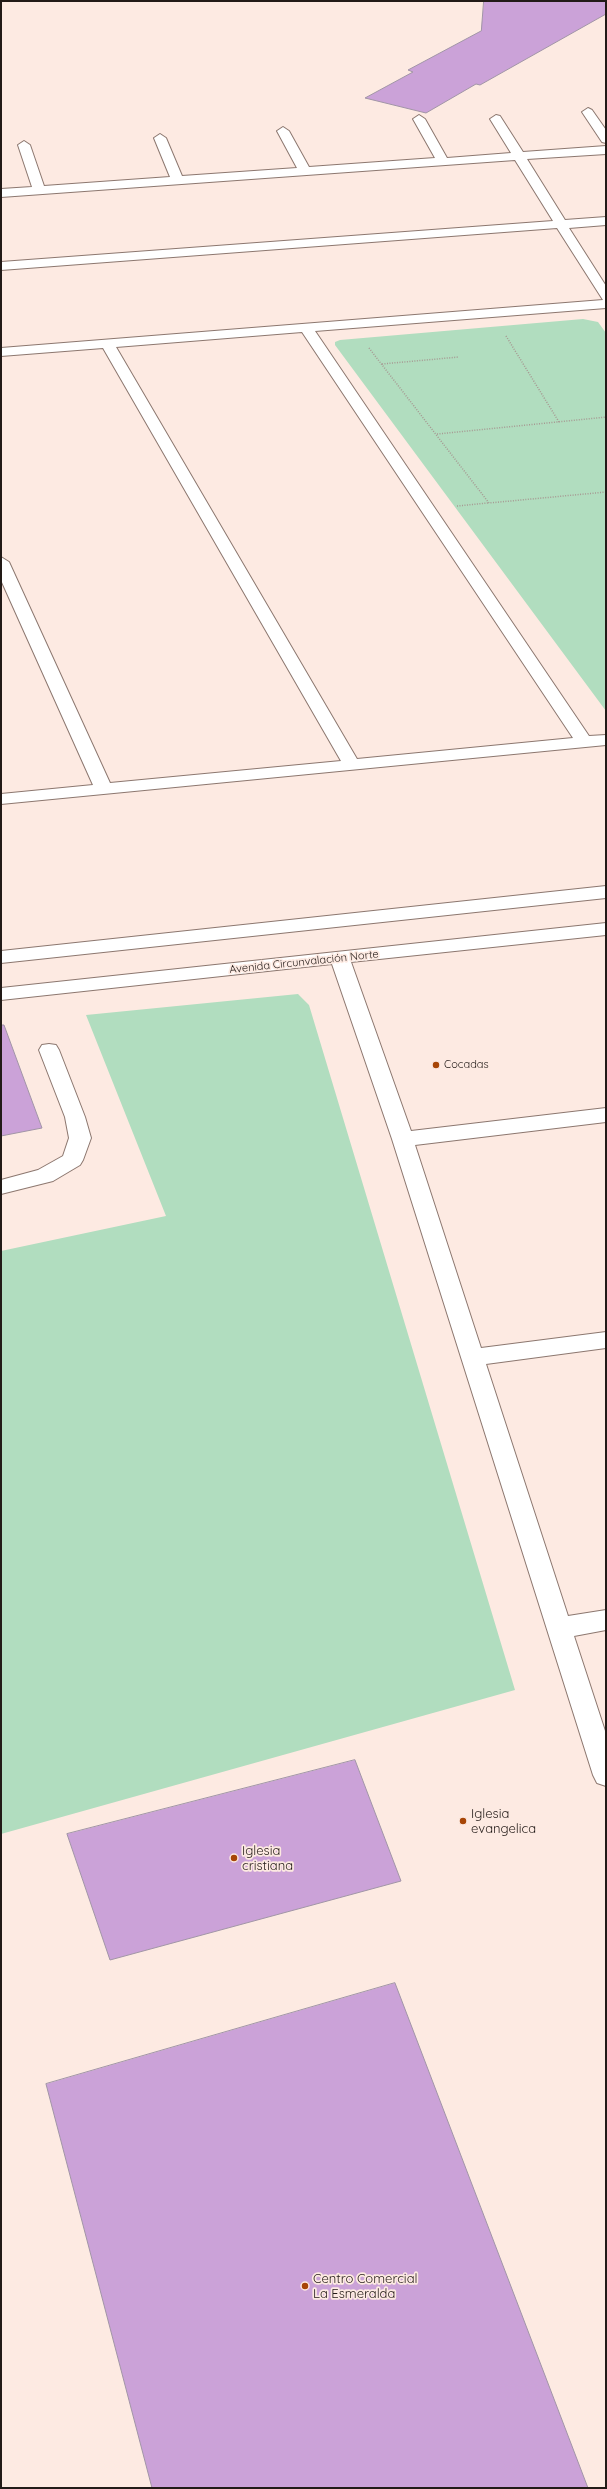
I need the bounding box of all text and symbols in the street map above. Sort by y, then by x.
street label: Avenida Circunvalación Norte [229,948,379,976]
place label: Cocadas [444,1058,489,1072]
marker: Cocadas [431,1060,441,1070]
place label: Iglesia evangelica [471,1806,536,1837]
marker: Iglesia evangelica [458,1816,468,1826]
place label: Iglesia cristiana [242,1843,293,1874]
marker: Iglesia cristiana [229,1853,239,1863]
place label: Centro Comercial La Esmeralda [313,2271,418,2302]
marker: Centro Comercial La Esmeralda [300,2281,310,2291]

